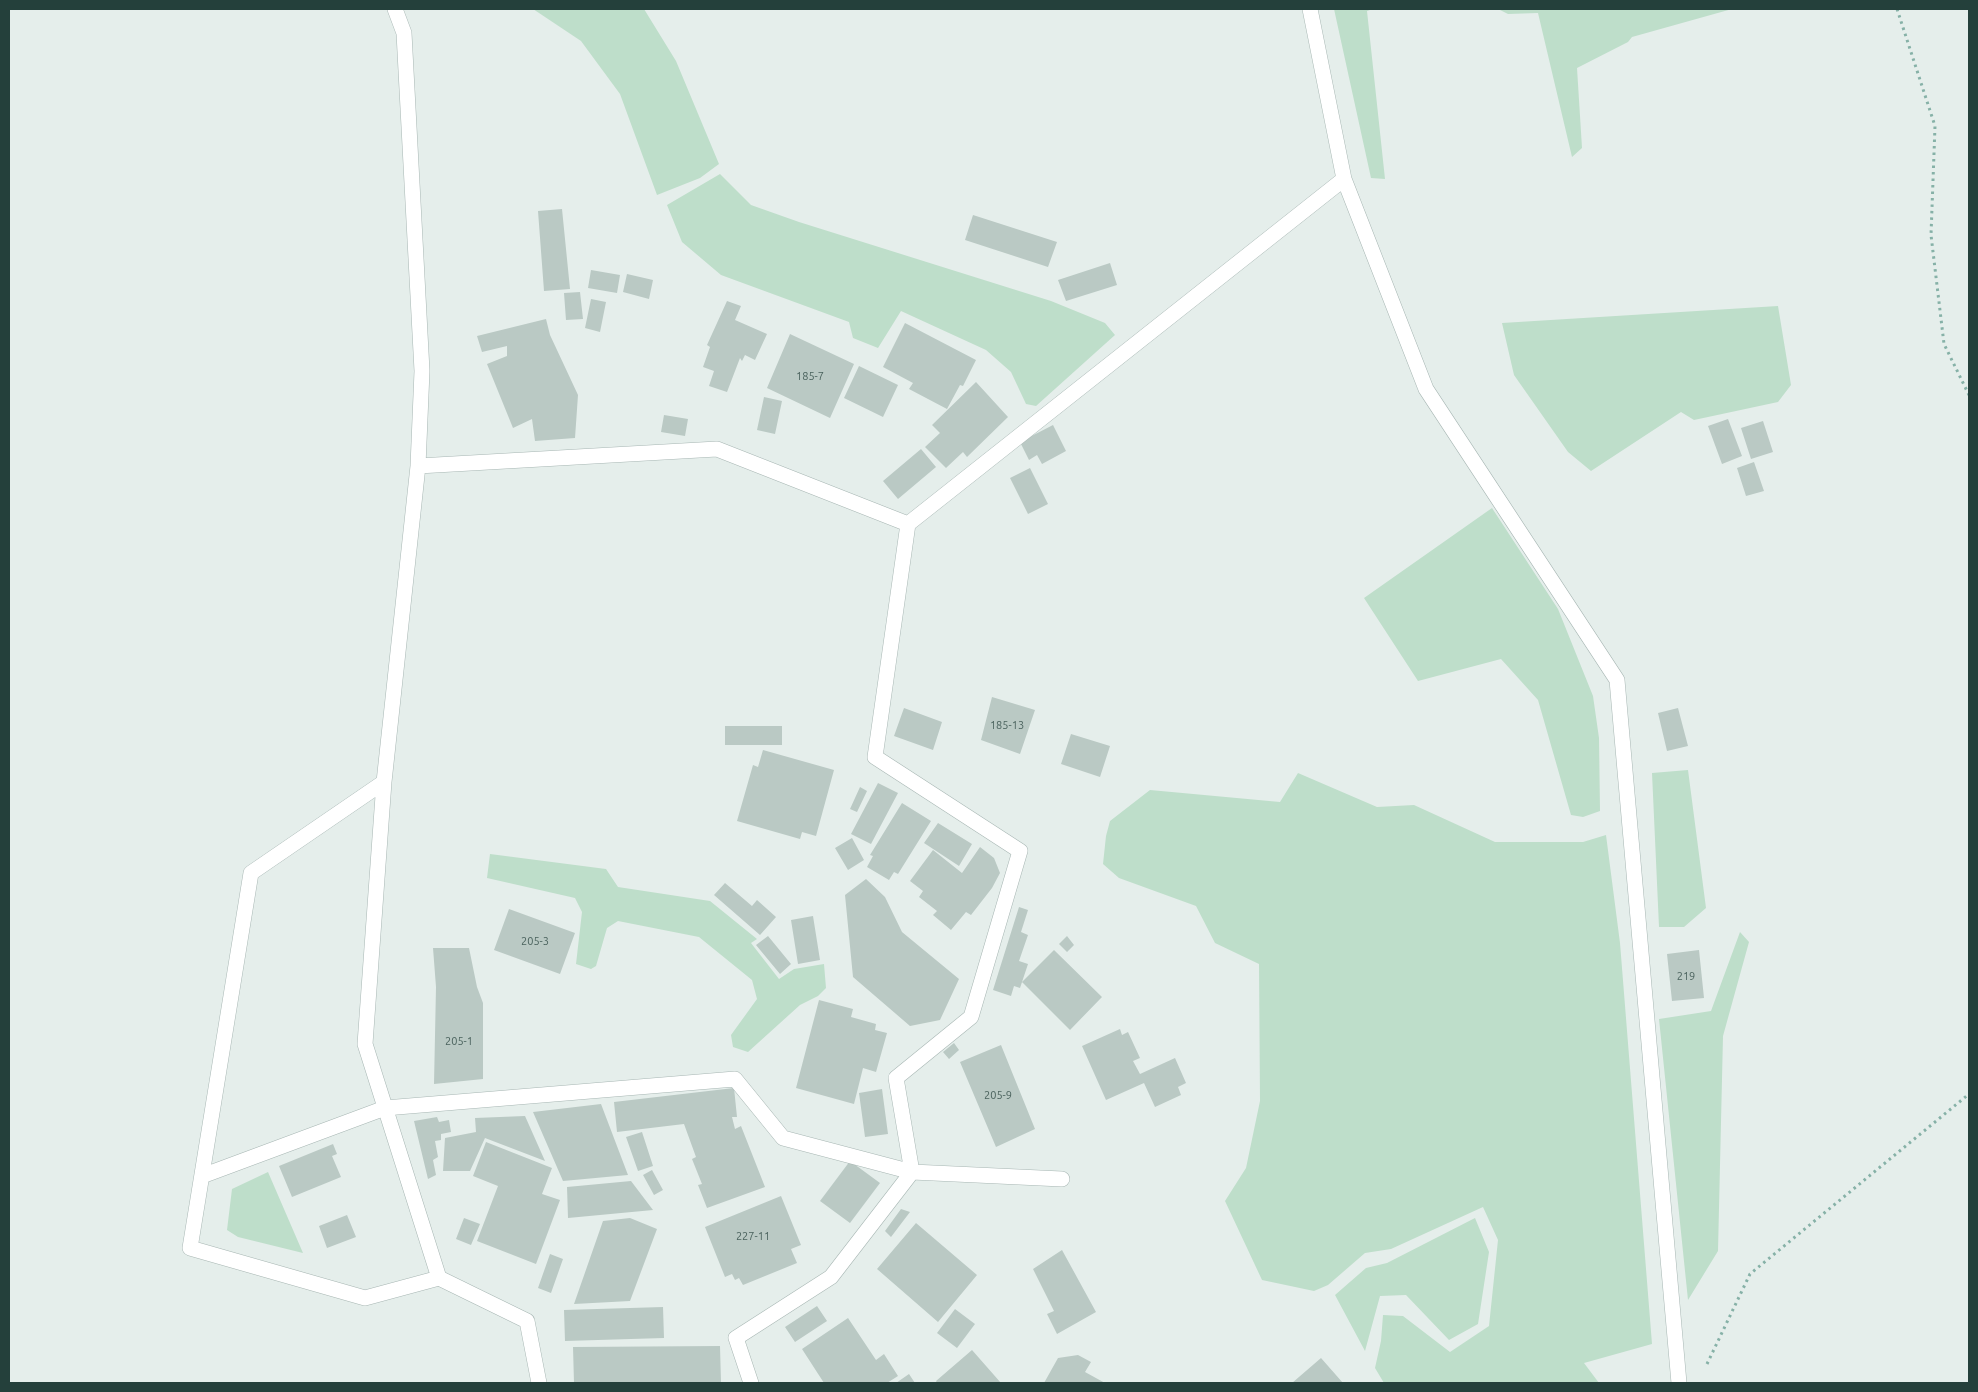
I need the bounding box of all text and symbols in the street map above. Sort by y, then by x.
house number: 185-7 [796,369,824,383]
house number: 185-13 [990,718,1024,732]
house number: 205-3 [521,934,549,948]
house number: 219 [1677,969,1695,983]
house number: 205-1 [445,1034,473,1048]
house number: 205-9 [984,1088,1012,1102]
house number: 227-11 [736,1229,770,1243]

